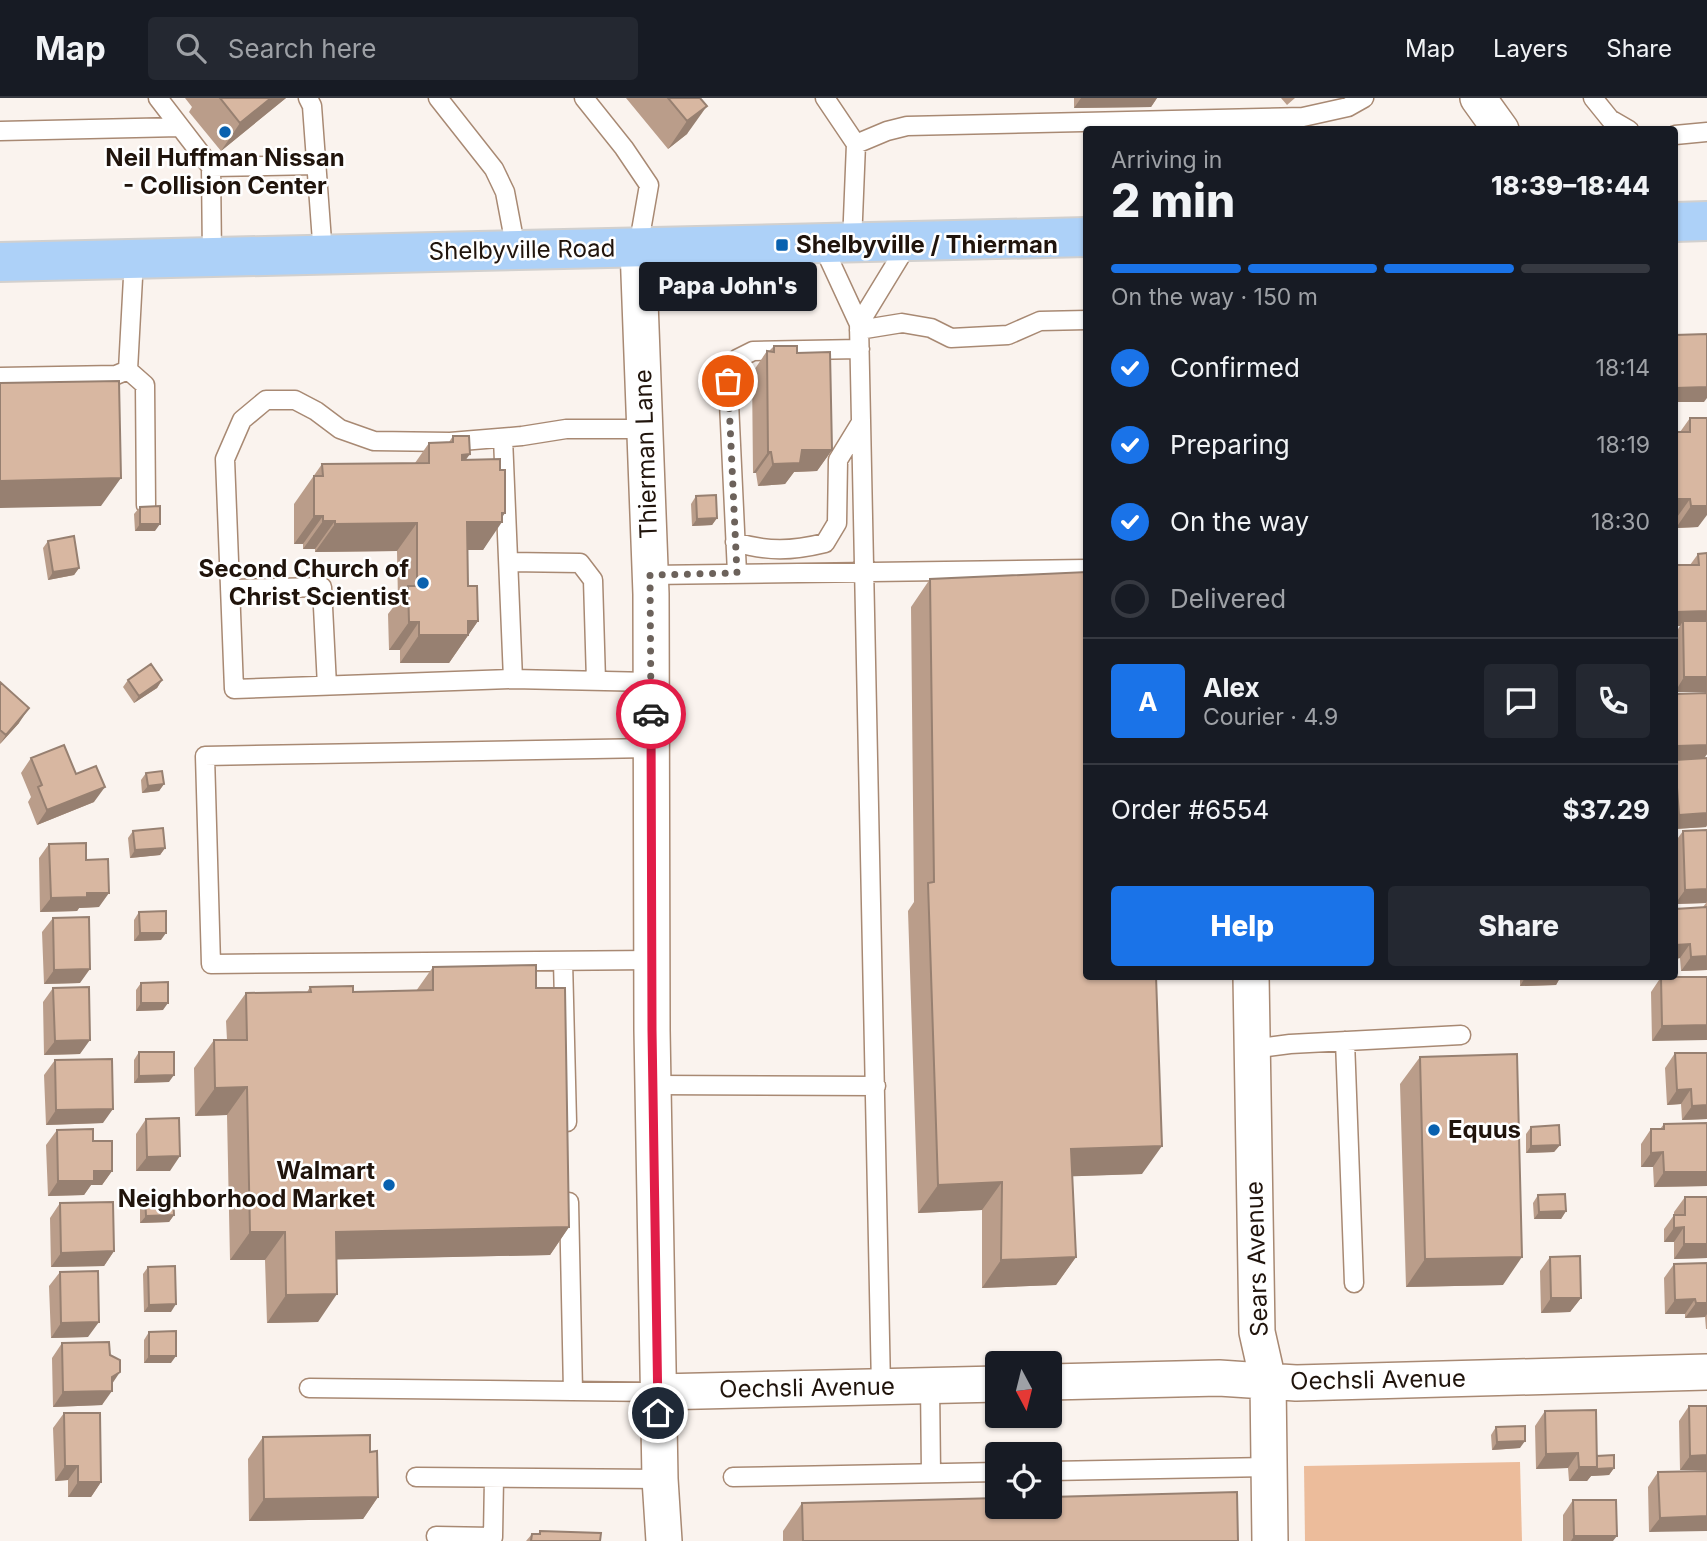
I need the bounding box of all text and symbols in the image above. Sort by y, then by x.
search box [148,17,638,80]
text: Map [35,28,106,68]
icon: search [172,29,210,67]
text: Search here [228,33,376,64]
text: Map [1405,34,1455,63]
text: Layers [1493,34,1568,63]
text: Share [1606,34,1672,63]
marker: Neil Huffman Nissan - Collision Center [217,124,233,140]
place label: Neil Huffman Nissan - Collision Center [105,143,345,200]
text: Arriving in [1111,146,1222,174]
text: 18:39–18:44 [1491,170,1650,201]
text: 2 min [1111,172,1235,228]
place label: Shelbyville / Thierman [796,230,1058,259]
street label: Shelbyville Road [428,233,616,266]
marker: Shelbyville / Thierman [774,237,790,253]
callout: Papa John's [639,262,817,311]
text: Papa John's [659,272,798,300]
text: On the way · 150 m [1111,283,1318,311]
icon: check [1111,349,1149,387]
pin [698,351,758,411]
text: Confirmed [1170,352,1300,383]
text: 18:14 [1596,354,1650,382]
icon: bag [709,362,747,400]
street label: Thierman Lane [628,369,663,539]
icon: check [1111,426,1149,464]
text: Preparing [1170,429,1290,460]
text: 18:19 [1596,431,1650,459]
icon: check [1111,503,1149,541]
text: On the way [1170,506,1309,537]
text: 18:30 [1591,508,1650,536]
place label: Second Church of Christ Scientist [199,554,409,611]
marker: Second Church of Christ Scientist [415,575,431,591]
text: Delivered [1170,583,1286,614]
button: chat [1484,664,1558,738]
button: phone [1576,664,1650,738]
text: Alex [1203,672,1260,703]
courier [616,679,686,749]
text: A [1138,686,1158,717]
icon: car [632,695,670,733]
text: Courier · 4.9 [1203,703,1338,731]
text: Order #6554 [1111,794,1269,825]
text: $37.29 [1562,794,1650,825]
button: Help [1111,886,1374,966]
button: Share [1388,886,1650,966]
place label: Equus [1448,1115,1521,1144]
marker: Equus [1426,1122,1442,1138]
place label: Walmart Neighborhood Market [118,1156,375,1213]
marker: Walmart Neighborhood Market [381,1177,397,1193]
street label: Sears Avenue [1239,1181,1274,1337]
north arrow [985,1351,1062,1428]
map controls [985,1351,1062,1519]
street label: Oechsli Avenue [1290,1363,1466,1396]
street label: Oechsli Avenue [719,1371,895,1404]
pin [628,1383,688,1443]
icon: home [639,1394,677,1432]
button: locate [985,1442,1062,1519]

